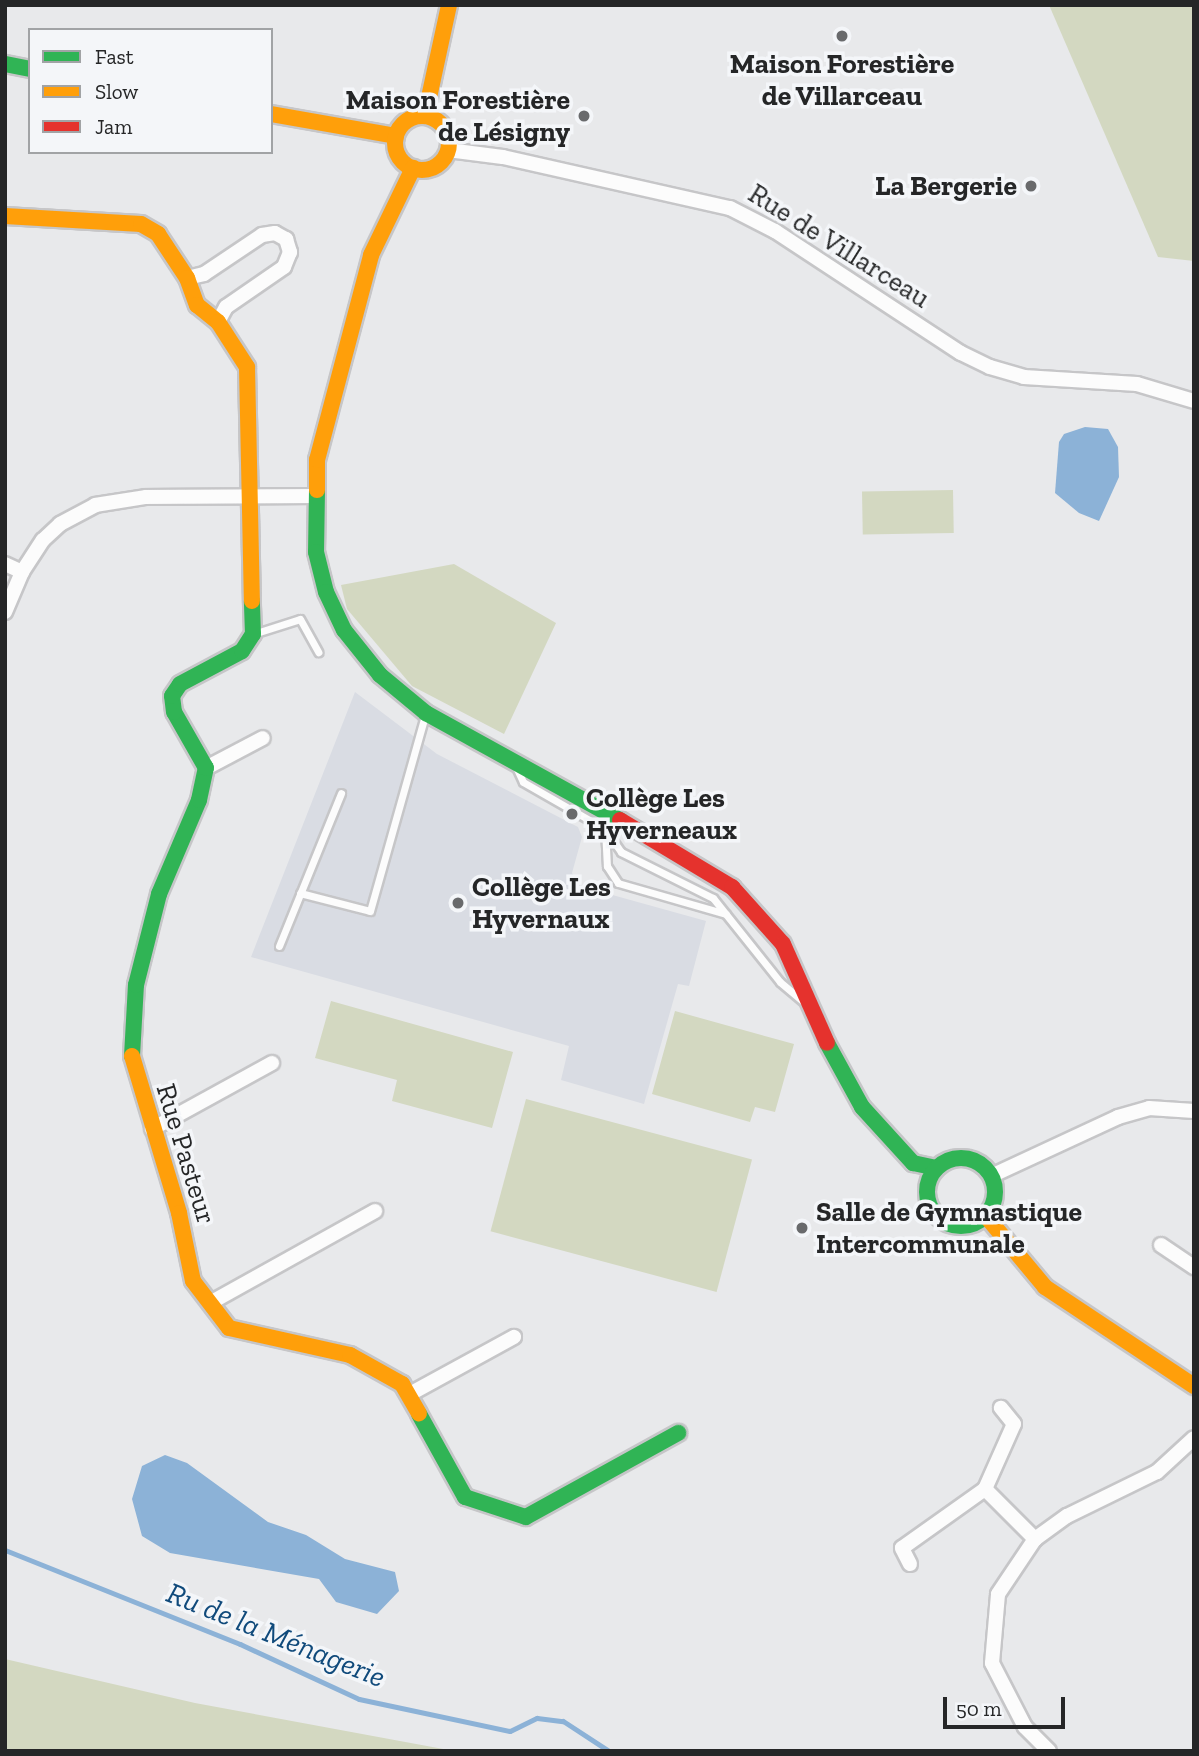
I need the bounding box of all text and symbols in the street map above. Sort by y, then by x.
legend [28,28,273,154]
marker: Maison Forestière de Villarceau [834,28,850,44]
text: Fast [95,44,134,69]
place label: Maison Forestière de Villarceau [730,47,954,113]
text: Slow [95,79,138,104]
place label: Maison Forestière de Lésigny [345,83,570,149]
marker: Maison Forestière de Lésigny [576,108,592,124]
text: Jam [95,114,132,139]
place label: La Bergerie [875,169,1017,203]
street label: Rue de Villarceau [742,177,936,315]
marker: La Bergerie [1023,178,1039,194]
place label: Collège Les Hyverneaux [586,781,737,847]
marker: Collège Les Hyverneaux [564,806,580,822]
place label: Collège Les Hyvernaux [472,870,611,936]
marker: Collège Les Hyvernaux [450,895,466,911]
street label: Rue Pasteur [149,1080,223,1228]
place label: Salle de Gymnastique Intercommunale [816,1195,1082,1261]
marker: Salle de Gymnastique Intercommunale [794,1220,810,1236]
water label: Ru de la Ménagerie [161,1575,391,1695]
scale bar [947,1682,1070,1726]
text: 50 m [956,1696,1002,1721]

